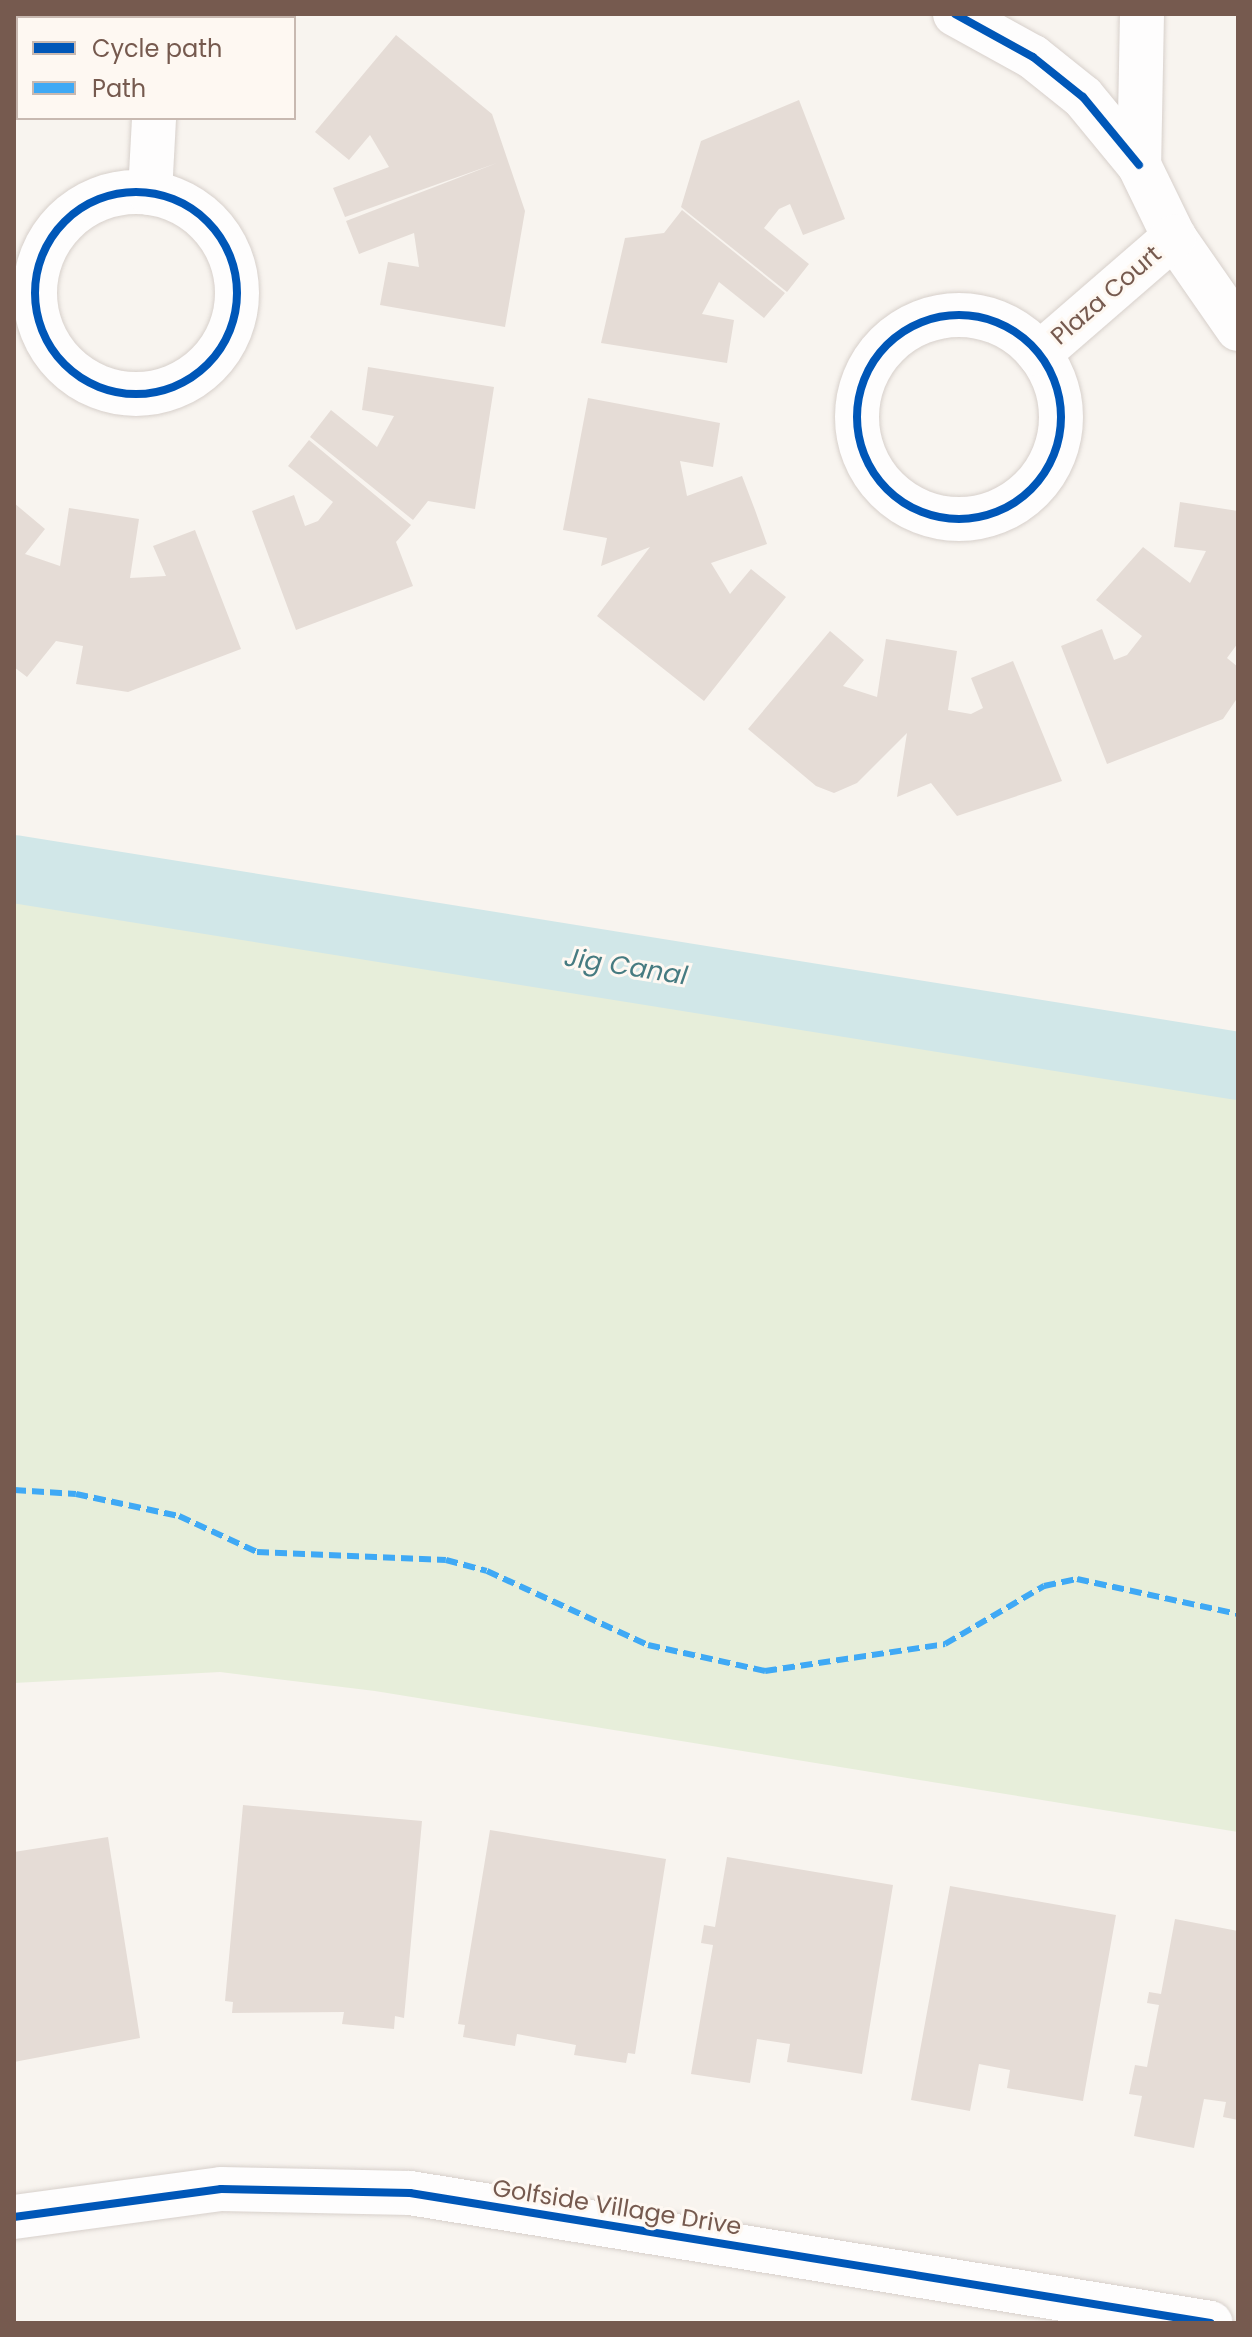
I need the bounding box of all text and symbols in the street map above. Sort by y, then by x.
legend [16,16,296,120]
text: Cycle path [92,32,222,65]
text: Path [92,72,146,105]
street label: Plaza Court [1045,239,1167,351]
water label: Jig Canal [562,942,690,992]
street label: Golfside Village Drive [490,2173,744,2241]

